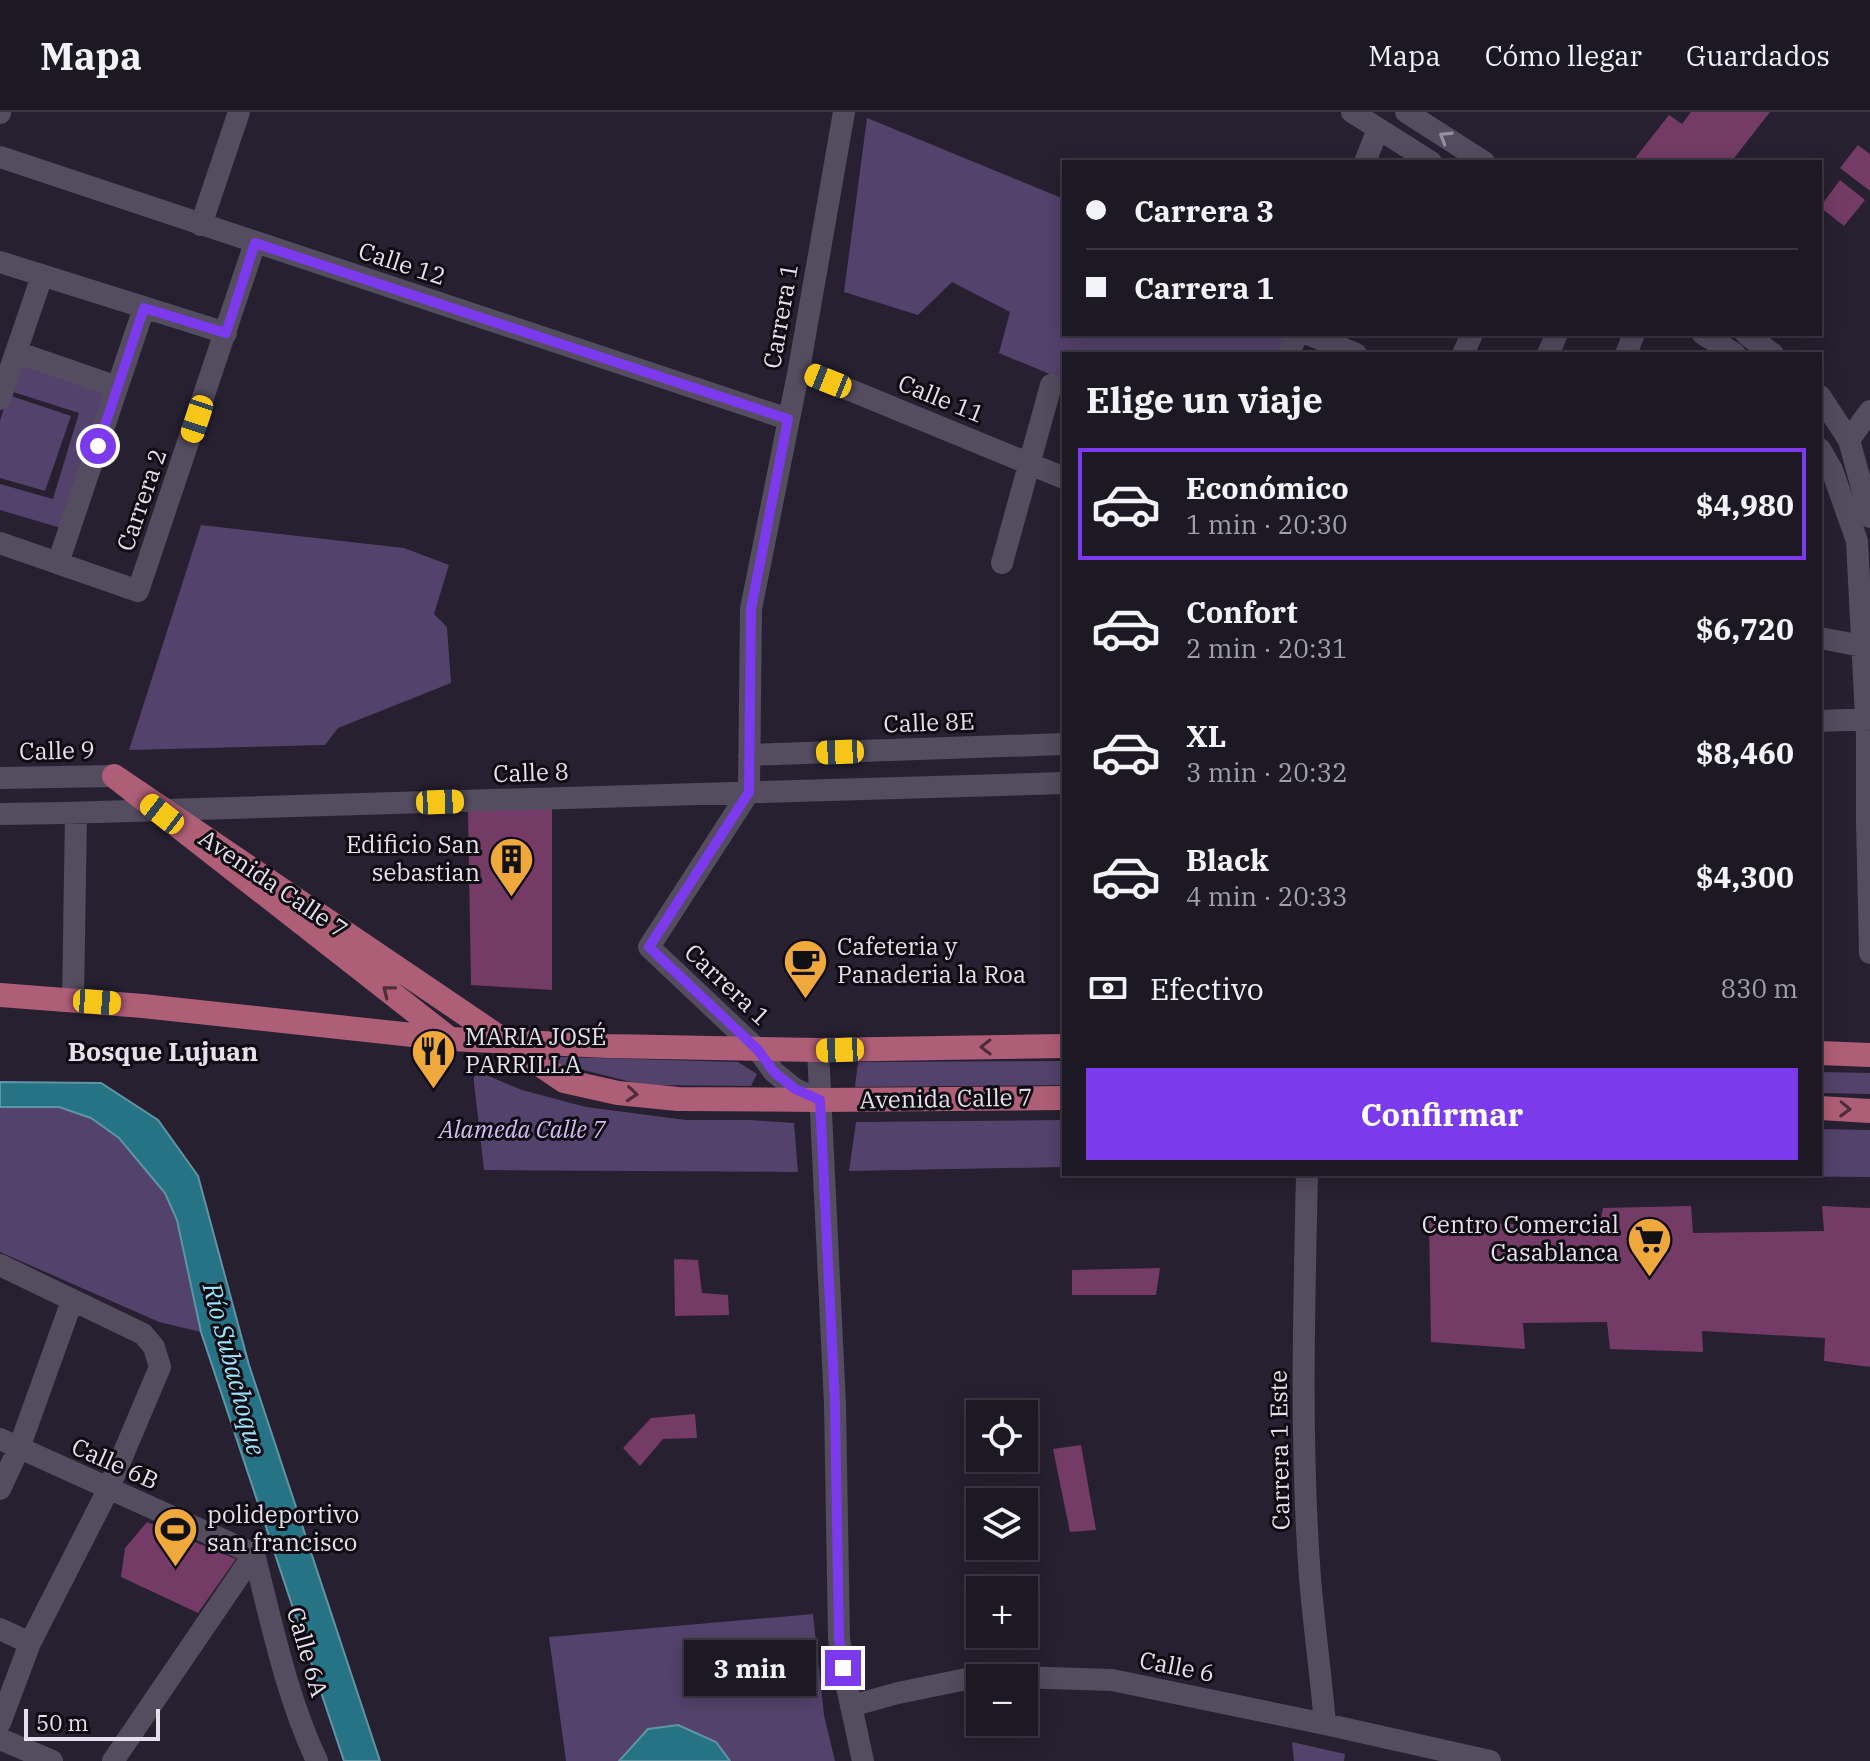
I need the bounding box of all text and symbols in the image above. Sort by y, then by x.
text: Mapa [40,31,142,80]
text: Mapa [1368,37,1441,74]
text: Cómo llegar [1485,37,1642,74]
text: Guardados [1686,37,1830,74]
one-way arrow [1439,132,1454,147]
text: Carrera 3 [1134,191,1274,230]
street label: Calle 12 [355,234,450,292]
street label: Carrera 1 [755,261,805,371]
text: Carrera 1 [1134,268,1274,307]
car [801,361,855,401]
street label: Calle 11 [894,366,989,430]
text: Elige un viaje [1086,376,1323,423]
car [178,392,216,446]
route start [80,428,116,464]
street label: Carrera 2 [109,444,173,555]
icon: car [1090,468,1162,540]
text: Económico [1186,468,1349,507]
text: $4,980 [1696,485,1794,524]
text: 1 min · 20:30 [1186,507,1348,541]
icon: car [1090,592,1162,664]
text: Confort [1186,592,1298,631]
text: $6,720 [1696,609,1794,648]
text: 2 min · 20:31 [1186,631,1348,665]
street label: Calle 8E [883,704,975,740]
icon: car [1090,716,1162,788]
text: XL [1186,716,1226,755]
street label: Calle 9 [19,733,95,767]
text: $8,460 [1696,733,1794,772]
car [816,739,864,765]
street label: Calle 8 [493,755,569,789]
text: 3 min · 20:32 [1186,755,1348,789]
car [416,789,464,815]
car [136,790,188,838]
street label: Avenida Calle 7 [193,821,354,945]
place label: Edificio San sebastian [346,828,480,888]
building icon: Edificio San sebastian [487,835,535,898]
icon: car [1090,840,1162,912]
text: Black [1186,840,1269,879]
text: $4,300 [1696,857,1794,896]
text: 4 min · 20:33 [1186,879,1348,913]
place label: Cafeteria y Panaderia la Roa [837,930,1026,990]
street label: Carrera 1 [678,936,777,1032]
cafe icon: Cafeteria y Panaderia la Roa [782,937,830,1000]
icon: cash [1086,966,1130,1010]
text: Efectivo [1150,969,1264,1008]
text: 830 m [1720,971,1798,1005]
one-way arrow [382,986,397,1000]
car [72,988,122,1016]
place label: MARIA JOSÉ PARRILLA [465,1020,607,1080]
restaurant icon: MARIA JOSÉ PARRILLA [410,1027,458,1090]
district label: Bosque Lujuan [68,1034,258,1068]
car [816,1037,864,1063]
one-way arrow [979,1038,992,1056]
button: Confirmar [1086,1068,1798,1160]
street label: Avenida Calle 7 [859,1080,1033,1116]
one-way arrow [626,1086,639,1103]
one-way arrow [1839,1100,1852,1117]
park label: Alameda Calle 7 [437,1113,607,1145]
place label: Centro Comercial Casablanca [1422,1208,1619,1268]
supermarket icon: Centro Comercial Casablanca [1626,1215,1674,1278]
water label: Río Subachoque [195,1278,274,1459]
street label: Carrera 1 Este [1262,1370,1296,1530]
map controls [966,1400,1038,1736]
button: locate [966,1400,1038,1472]
street label: Calle 6B [67,1430,164,1496]
button: layers [966,1488,1038,1560]
place label: polideportivo san francisco [207,1498,359,1558]
sports icon: polideportivo san francisco [152,1505,200,1568]
button: + [966,1576,1038,1648]
street label: Calle 6A [280,1603,336,1701]
callout: 3 min [683,1640,815,1696]
street label: Calle 6 [1137,1643,1217,1689]
route end [825,1650,861,1686]
text: 3 min [714,1651,786,1685]
button: − [966,1664,1038,1736]
scale bar [24,1705,160,1741]
text: 50 m [36,1708,88,1737]

